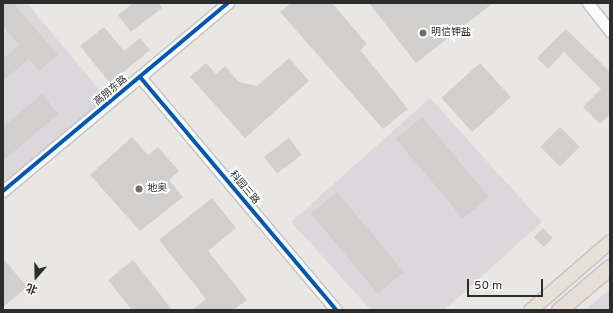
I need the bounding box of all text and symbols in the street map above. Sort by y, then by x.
place label: 明信钾盐 [431,27,471,39]
marker: 明信钾盐 [418,28,428,38]
street label: 高朋东路 [92,74,130,108]
street label: 科园三路 [227,169,261,207]
place label: 地奥 [147,183,167,195]
marker: 地奥 [134,184,144,194]
north arrow [16,257,56,297]
scale bar [469,271,545,297]
text: 50 m [474,278,502,294]
text: 北 [24,280,39,297]

